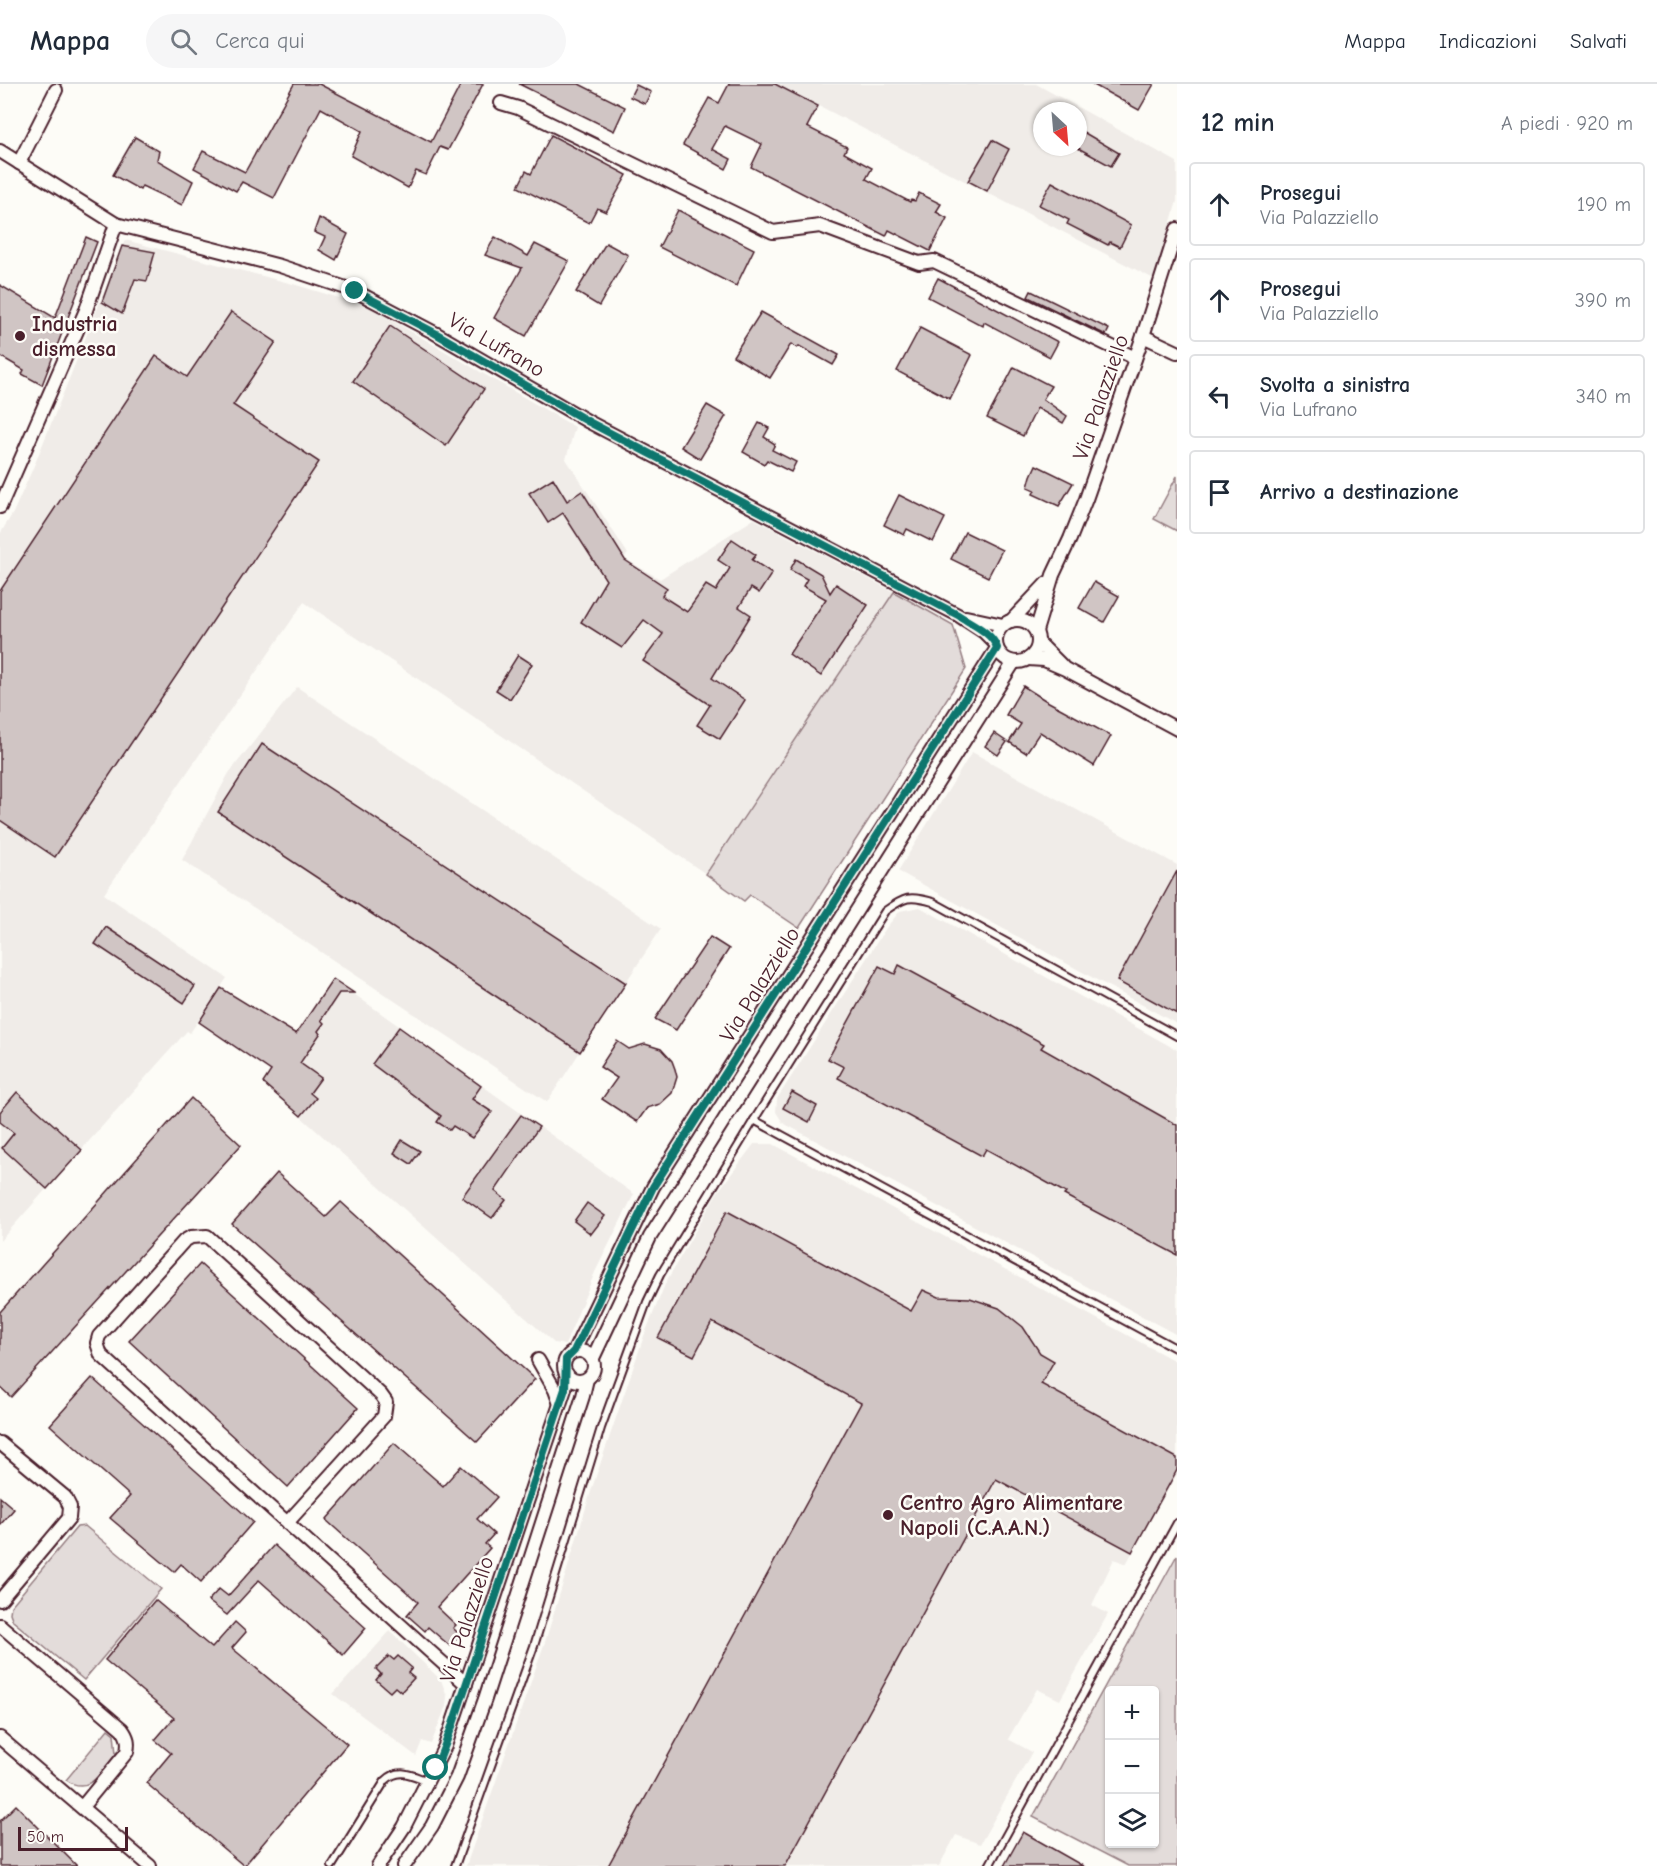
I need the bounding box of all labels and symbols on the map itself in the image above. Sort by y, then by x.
north arrow [1033,102,1087,156]
route end [341,277,367,303]
street label: Via Lufrano [444,307,549,383]
place label: Industria dismessa [32,311,118,362]
marker: Industria dismessa [13,329,27,343]
street label: Via Palazziello [1067,331,1135,463]
street label: Via Palazziello [714,922,806,1047]
place label: Centro Agro Alimentare Napoli (C.A.A.N.) [900,1490,1123,1541]
marker: Centro Agro Alimentare Napoli (C.A.A.N.) [881,1508,895,1522]
street label: Via Palazziello [434,1553,500,1686]
route start [422,1754,448,1780]
scale bar [18,1824,128,1852]

